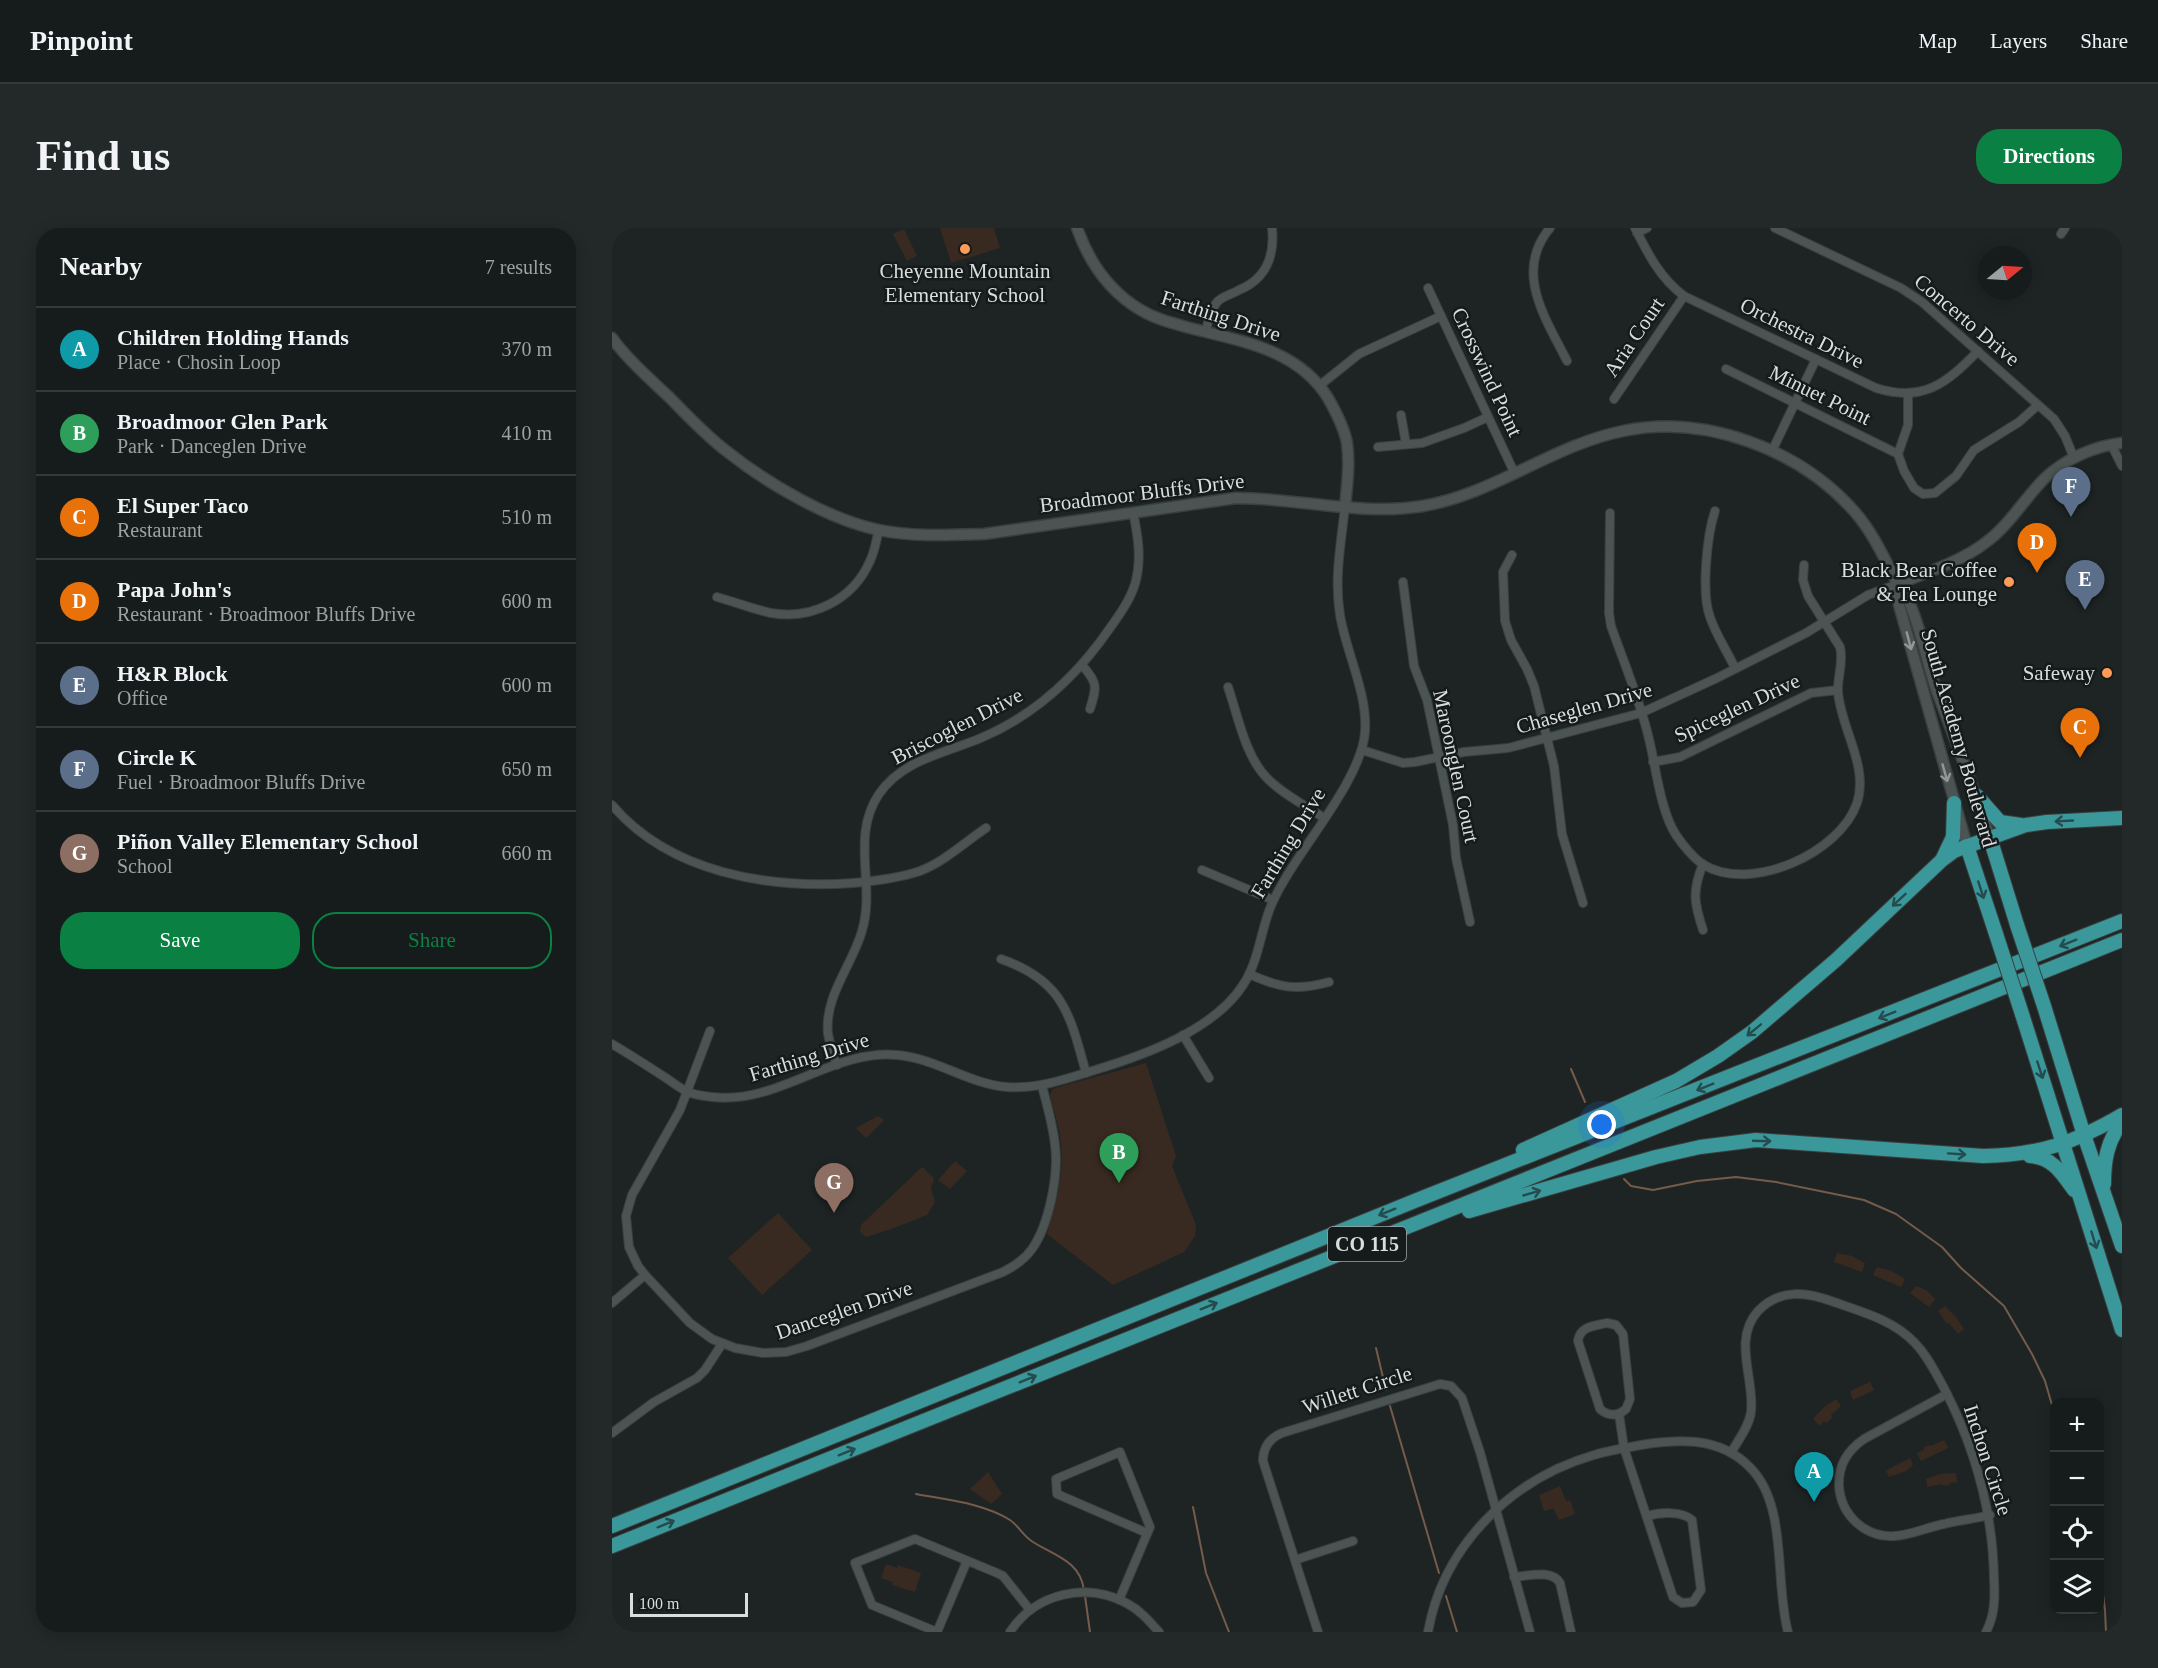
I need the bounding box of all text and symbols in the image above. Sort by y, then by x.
text: Pinpoint [30,25,133,56]
text: Map [1919,29,1957,53]
text: Layers [1990,29,2047,53]
text: Share [2080,29,2128,53]
button: Directions [1976,129,2122,184]
text: Find us [36,133,170,179]
marker: Cheyenne Mountain Elementary School [958,242,972,256]
north arrow [1978,246,2032,300]
text: Nearby [60,252,142,281]
text: 7 results [485,256,552,278]
place label: Cheyenne Mountain Elementary School [880,259,1051,307]
street label: Concerto Drive [1909,269,2025,371]
street label: Farthing Drive [1158,285,1284,347]
street label: Aria Court [1599,293,1669,381]
street label: Orchestra Drive [1736,293,1868,373]
street label: Crosswind Point [1447,304,1527,440]
text: Children Holding Hands [117,325,349,350]
text: A [72,338,87,360]
text: 370 m [501,338,552,360]
text: Place · Chosin Loop [117,351,281,373]
street label: Minuet Point [1765,360,1875,430]
text: Broadmoor Glen Park [117,409,328,434]
text: B [73,422,86,444]
text: 410 m [501,422,552,444]
text: Park · Danceglen Drive [117,435,306,457]
pin: F [2052,468,2090,517]
street label: Broadmoor Bluffs Drive [1038,469,1246,517]
text: El Super Taco [117,493,249,518]
text: C [72,506,87,528]
text: 510 m [501,506,552,528]
text: Restaurant [117,519,203,541]
pin: D [2018,524,2056,573]
place label: Black Bear Coffee & Tea Lounge [1841,558,1997,606]
pin: E [2066,560,2104,610]
marker: Black Bear Coffee & Tea Lounge [2002,575,2016,589]
text: Papa John's [117,577,231,602]
text: D [72,590,87,612]
text: 600 m [501,590,552,612]
text: Restaurant · Broadmoor Bluffs Drive [117,603,415,625]
street label: South Academy Boulevard [1916,626,2002,851]
one-way arrow [1903,631,1915,650]
text: H&R Block [117,661,228,686]
place label: Safeway [2023,661,2095,685]
marker: Safeway [2100,666,2114,680]
street label: Spiceglen Drive [1670,668,1804,748]
text: E [73,674,86,696]
text: 600 m [501,674,552,696]
street label: Chaseglen Drive [1513,677,1655,739]
street label: Briscoglen Drive [887,683,1027,769]
text: Office [117,687,168,709]
street label: Maroonglen Court [1428,687,1484,845]
pin: C [2060,708,2100,758]
text: Circle K [117,745,197,770]
text: F [73,758,86,780]
text: 650 m [501,758,552,780]
one-way arrow [1940,763,1951,782]
text: Fuel · Broadmoor Bluffs Drive [117,771,366,793]
street label: Farthing Drive [1246,784,1330,902]
one-way arrow [2054,815,2074,826]
text: Piñon Valley Elementary School [117,829,418,854]
text: G [72,842,87,864]
text: 660 m [501,842,552,864]
text: School [117,855,173,877]
one-way arrow [1977,880,1988,899]
one-way arrow [1892,893,1907,908]
button: Save [60,912,300,969]
button: Share [312,912,552,969]
one-way arrow [2059,938,2077,949]
one-way arrow [1878,1010,1896,1021]
one-way arrow [1747,1023,1762,1037]
street label: Farthing Drive [746,1027,872,1087]
one-way arrow [2035,1060,2046,1079]
one-way arrow [1697,1082,1715,1093]
your location [1587,1110,1616,1139]
pin: B [1100,1134,1138,1183]
one-way arrow [1752,1135,1772,1147]
one-way arrow [1947,1149,1967,1160]
pin: G [814,1164,854,1213]
one-way arrow [1522,1187,1541,1198]
one-way arrow [1378,1207,1397,1218]
road number: CO 115 [1328,1227,1406,1261]
one-way arrow [2089,1230,2100,1249]
street label: Danceglen Drive [773,1275,915,1345]
one-way arrow [1200,1300,1218,1311]
street label: Willett Circle [1299,1361,1415,1419]
one-way arrow [1019,1373,1037,1384]
map controls [2050,1398,2104,1614]
button: + [2050,1398,2104,1452]
street label: Inchon Circle [1959,1402,2017,1518]
one-way arrow [838,1446,856,1457]
pin: A [1794,1452,1834,1502]
button: − [2050,1452,2104,1506]
button: locate [2050,1506,2104,1560]
one-way arrow [657,1518,675,1529]
button: layers [2050,1560,2104,1614]
scale bar [630,1590,748,1618]
text: 100 m [639,1595,679,1612]

